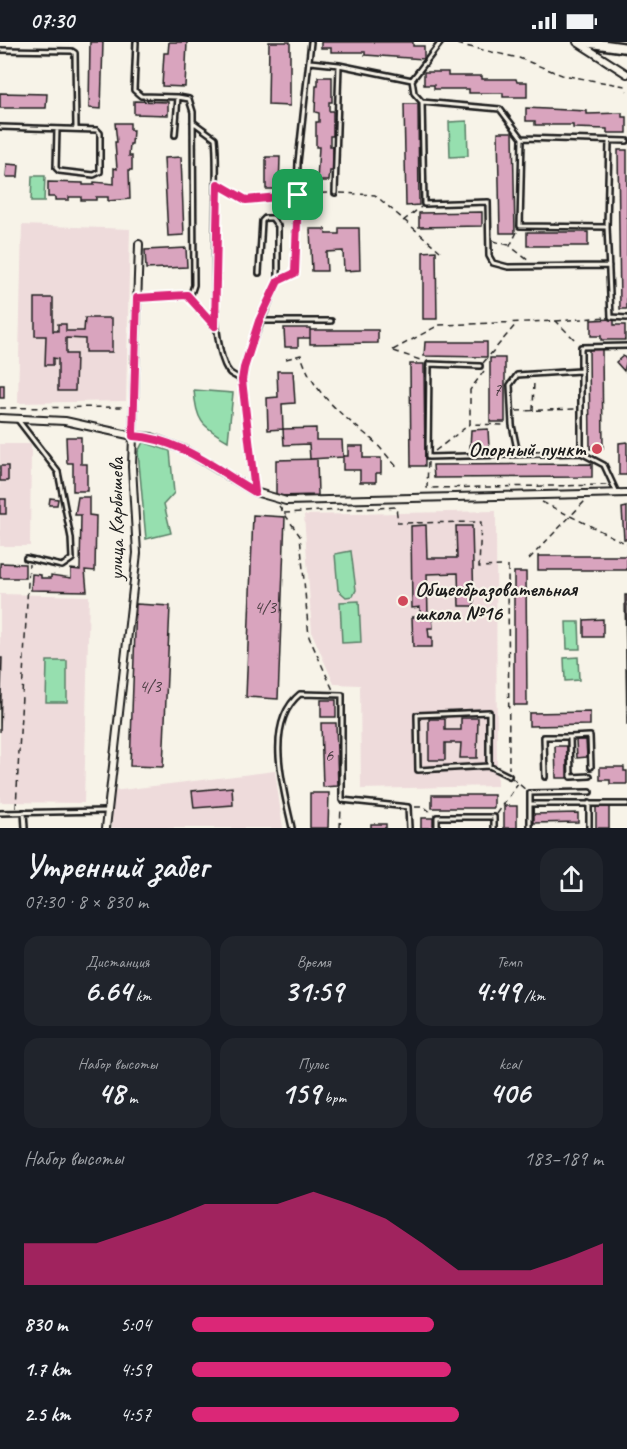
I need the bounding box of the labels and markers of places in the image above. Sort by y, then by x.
pin [272,169,323,220]
place label: Опорный пункт [469,436,587,462]
marker: Опорный пункт [590,442,604,456]
place label: Общеобразовательная школа №16 [415,576,578,626]
marker: Общеобразовательная школа №16 [396,594,410,608]

